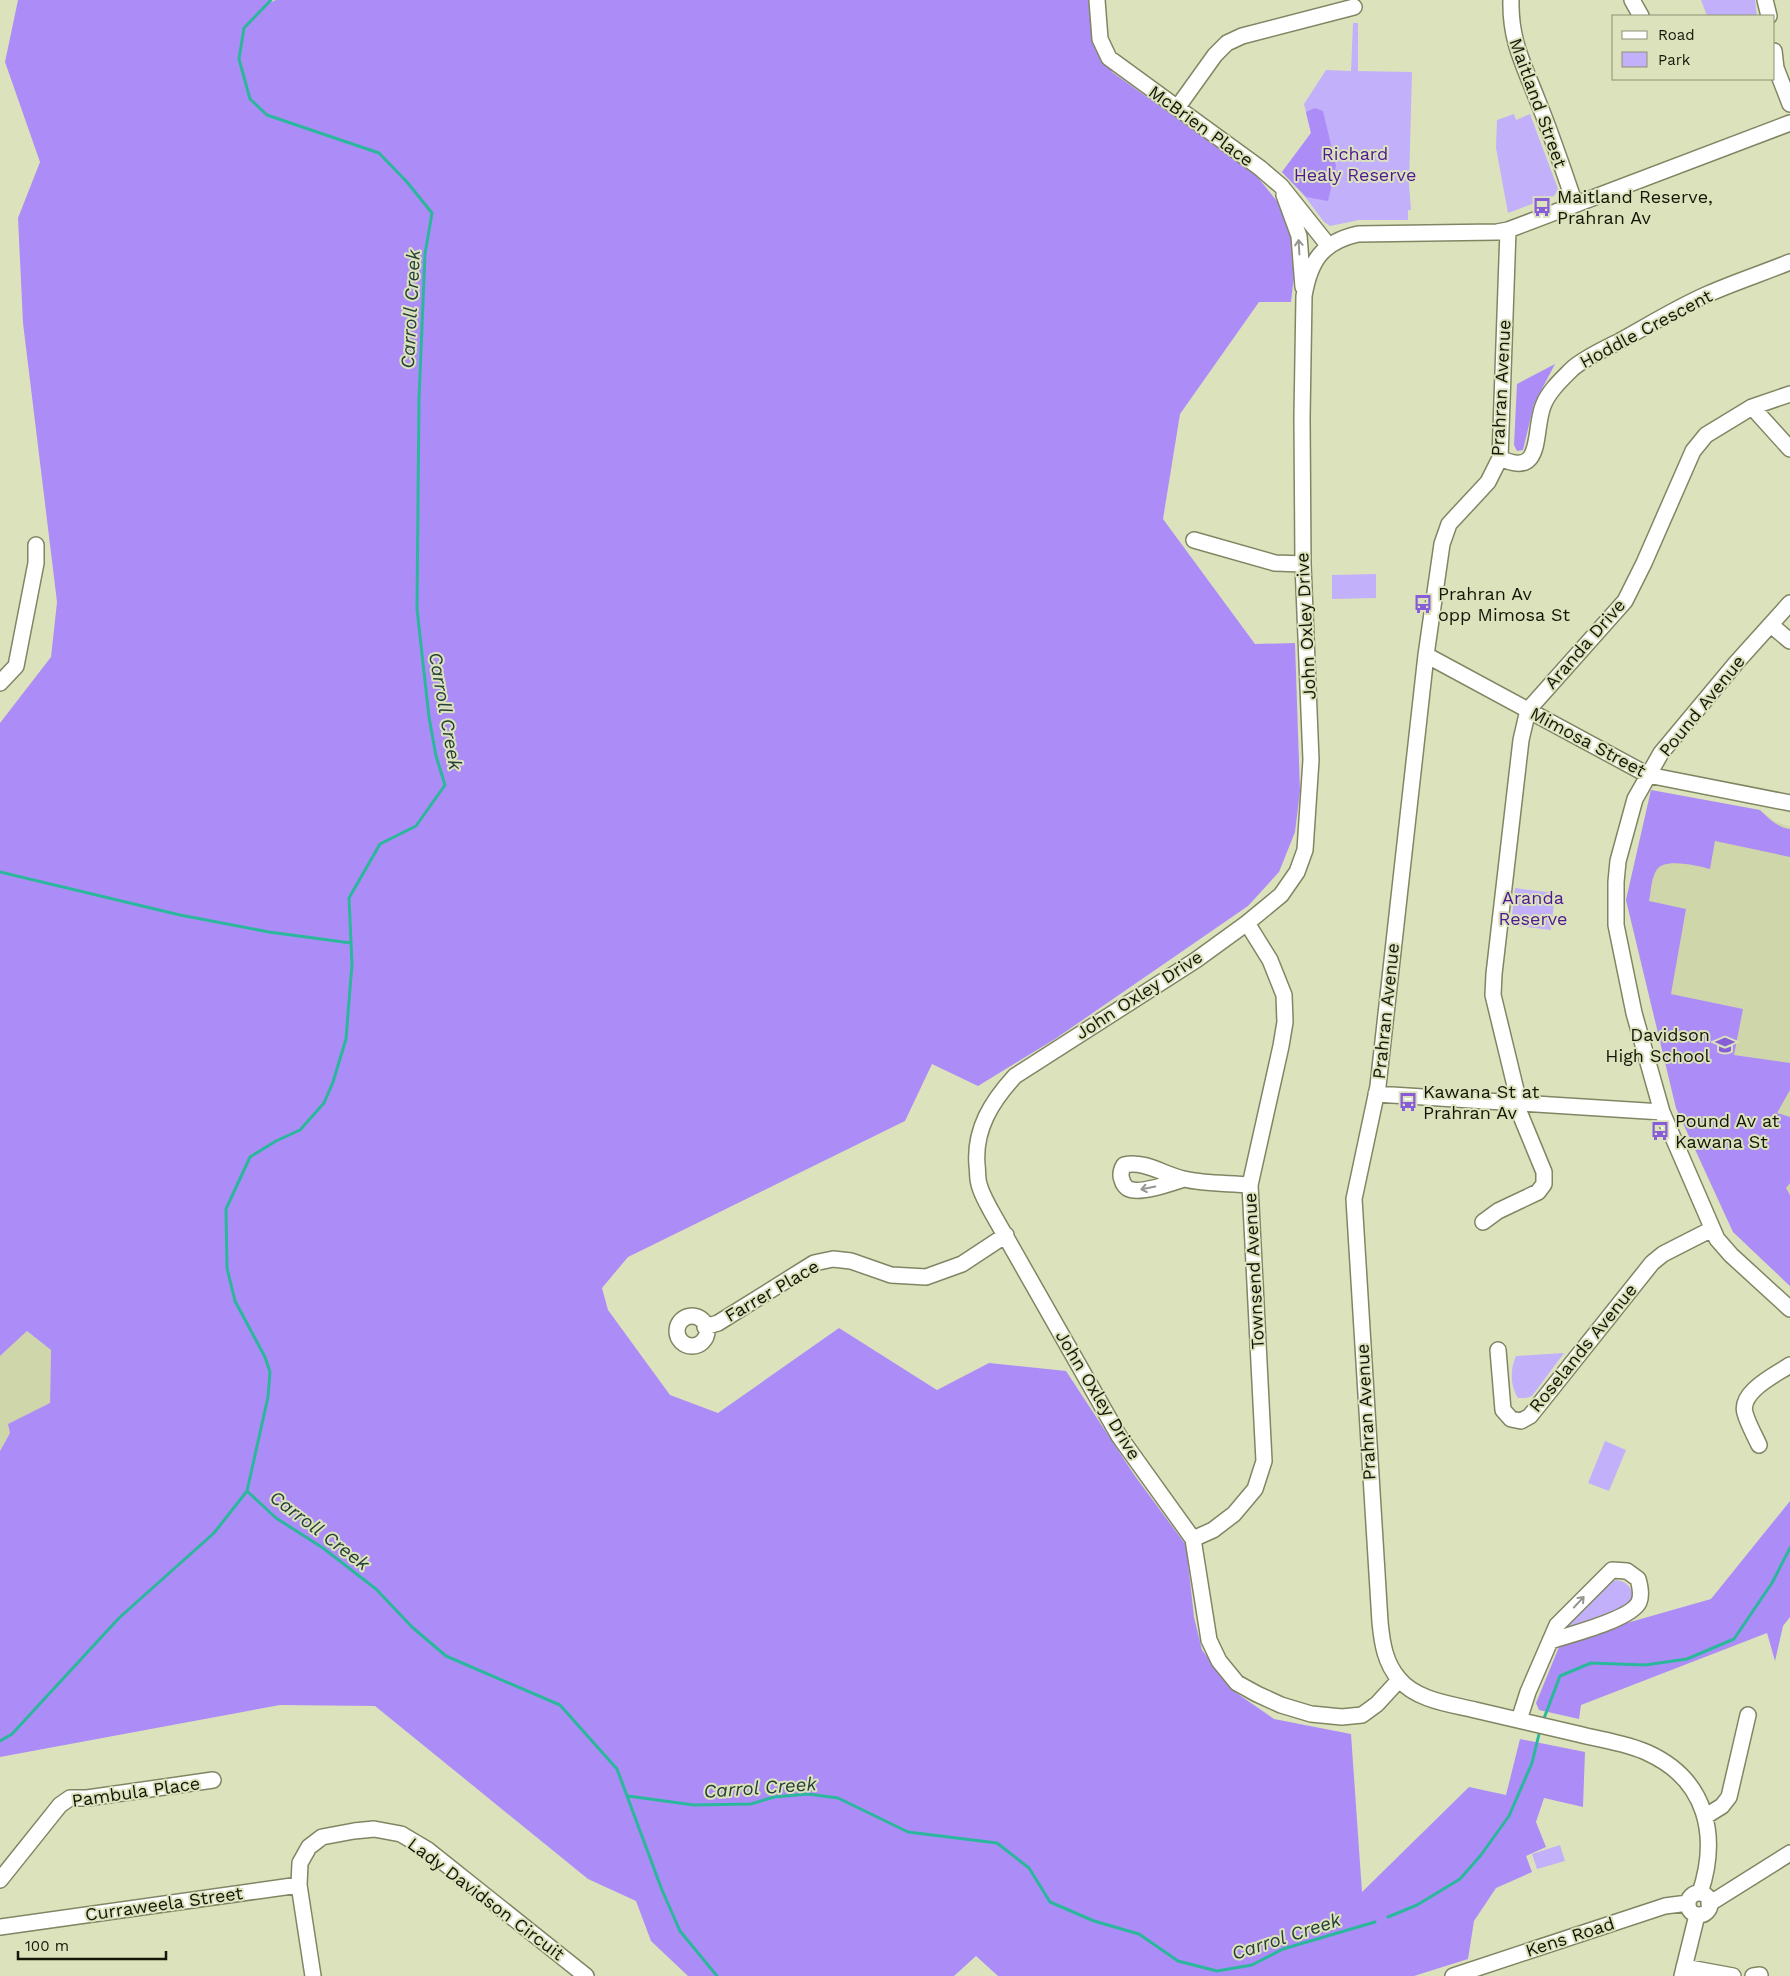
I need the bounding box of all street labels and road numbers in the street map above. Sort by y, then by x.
street label: Maitland Street [1505,35,1572,171]
street label: McBrien Place [1145,81,1258,171]
street label: Hoddle Crescent [1576,285,1716,372]
street label: Prahran Avenue [1486,319,1515,457]
street label: John Oxley Drive [1291,552,1320,700]
street label: Aranda Drive [1540,594,1629,693]
street label: Pound Avenue [1654,651,1749,761]
street label: Mimosa Street [1527,702,1650,781]
street label: Prahran Avenue [1368,942,1403,1080]
street label: John Oxley Drive [1071,946,1206,1043]
street label: Townsend Avenue [1239,1192,1268,1350]
street label: Farrer Place [721,1255,823,1326]
street label: Roselands Avenue [1524,1279,1641,1416]
street label: John Oxley Drive [1052,1326,1145,1463]
street label: Prahran Avenue [1351,1343,1380,1481]
street label: Pambula Place [70,1772,201,1811]
street label: Lady Davidson Circuit [404,1833,569,1965]
street label: Curraweela Street [84,1882,245,1925]
street label: Kens Road [1523,1912,1617,1961]

